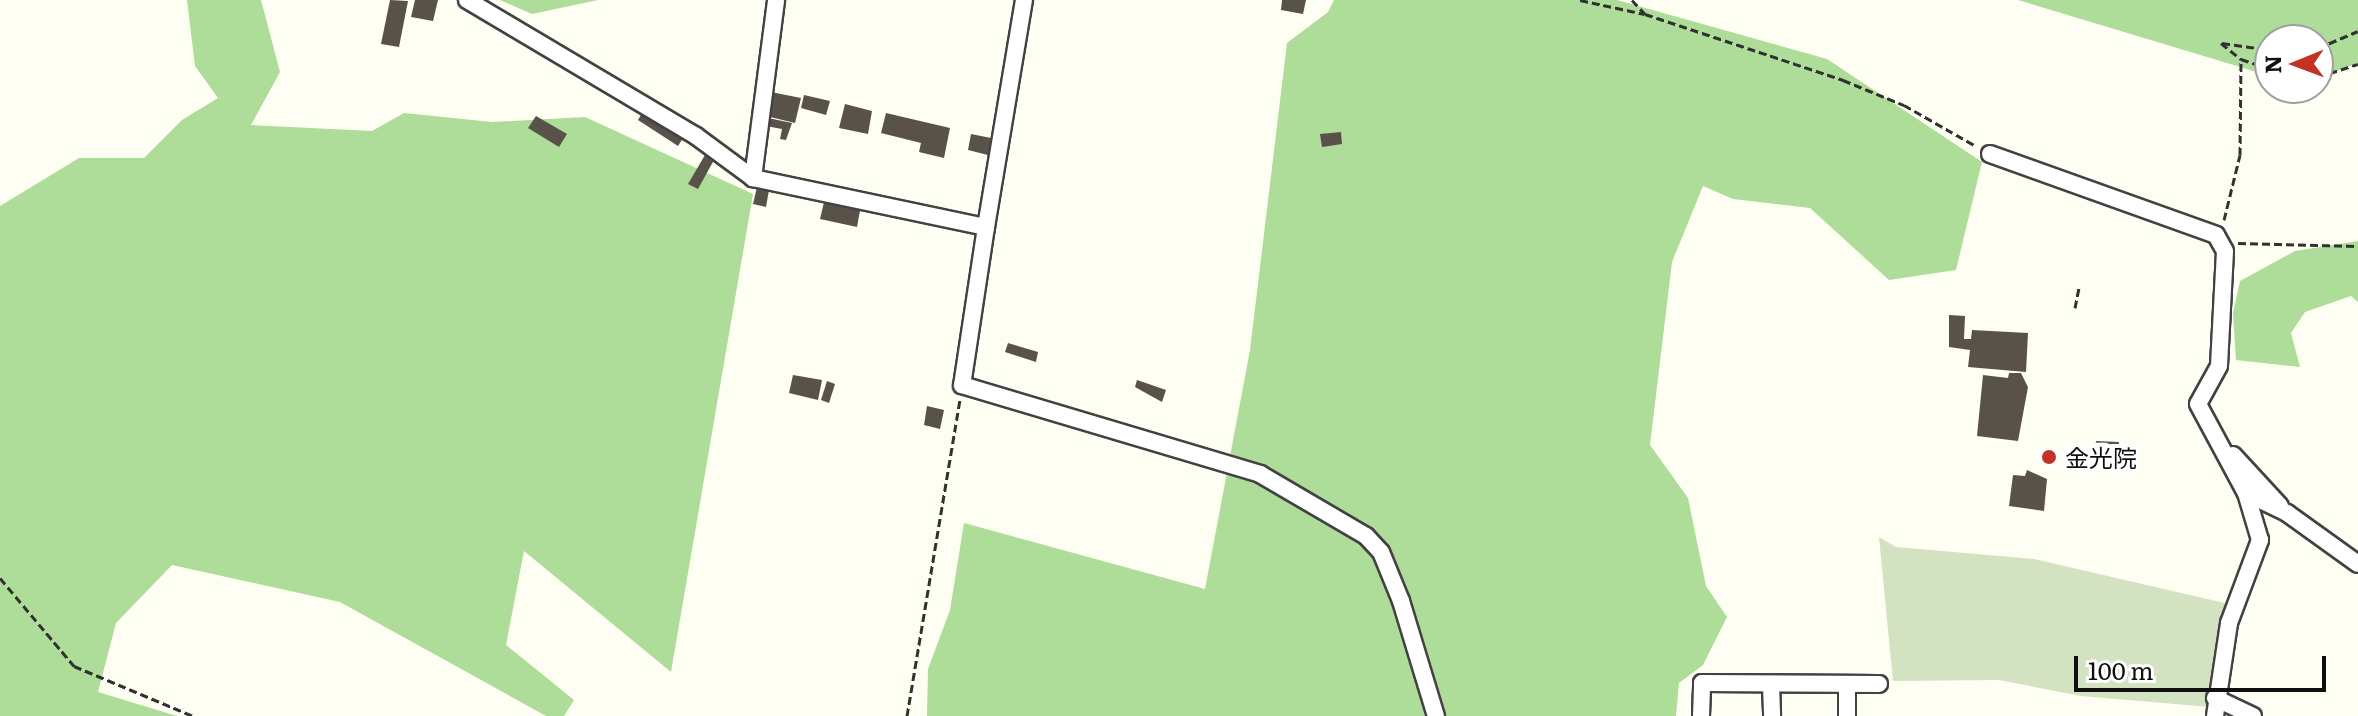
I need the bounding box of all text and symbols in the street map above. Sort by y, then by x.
north arrow [2254,24,2334,104]
text: N [2255,55,2288,74]
place label: 金光院 [2065,443,2137,471]
marker: 金光院 [2040,448,2058,466]
scale bar [2078,640,2330,690]
text: 100 m [2088,652,2154,687]

